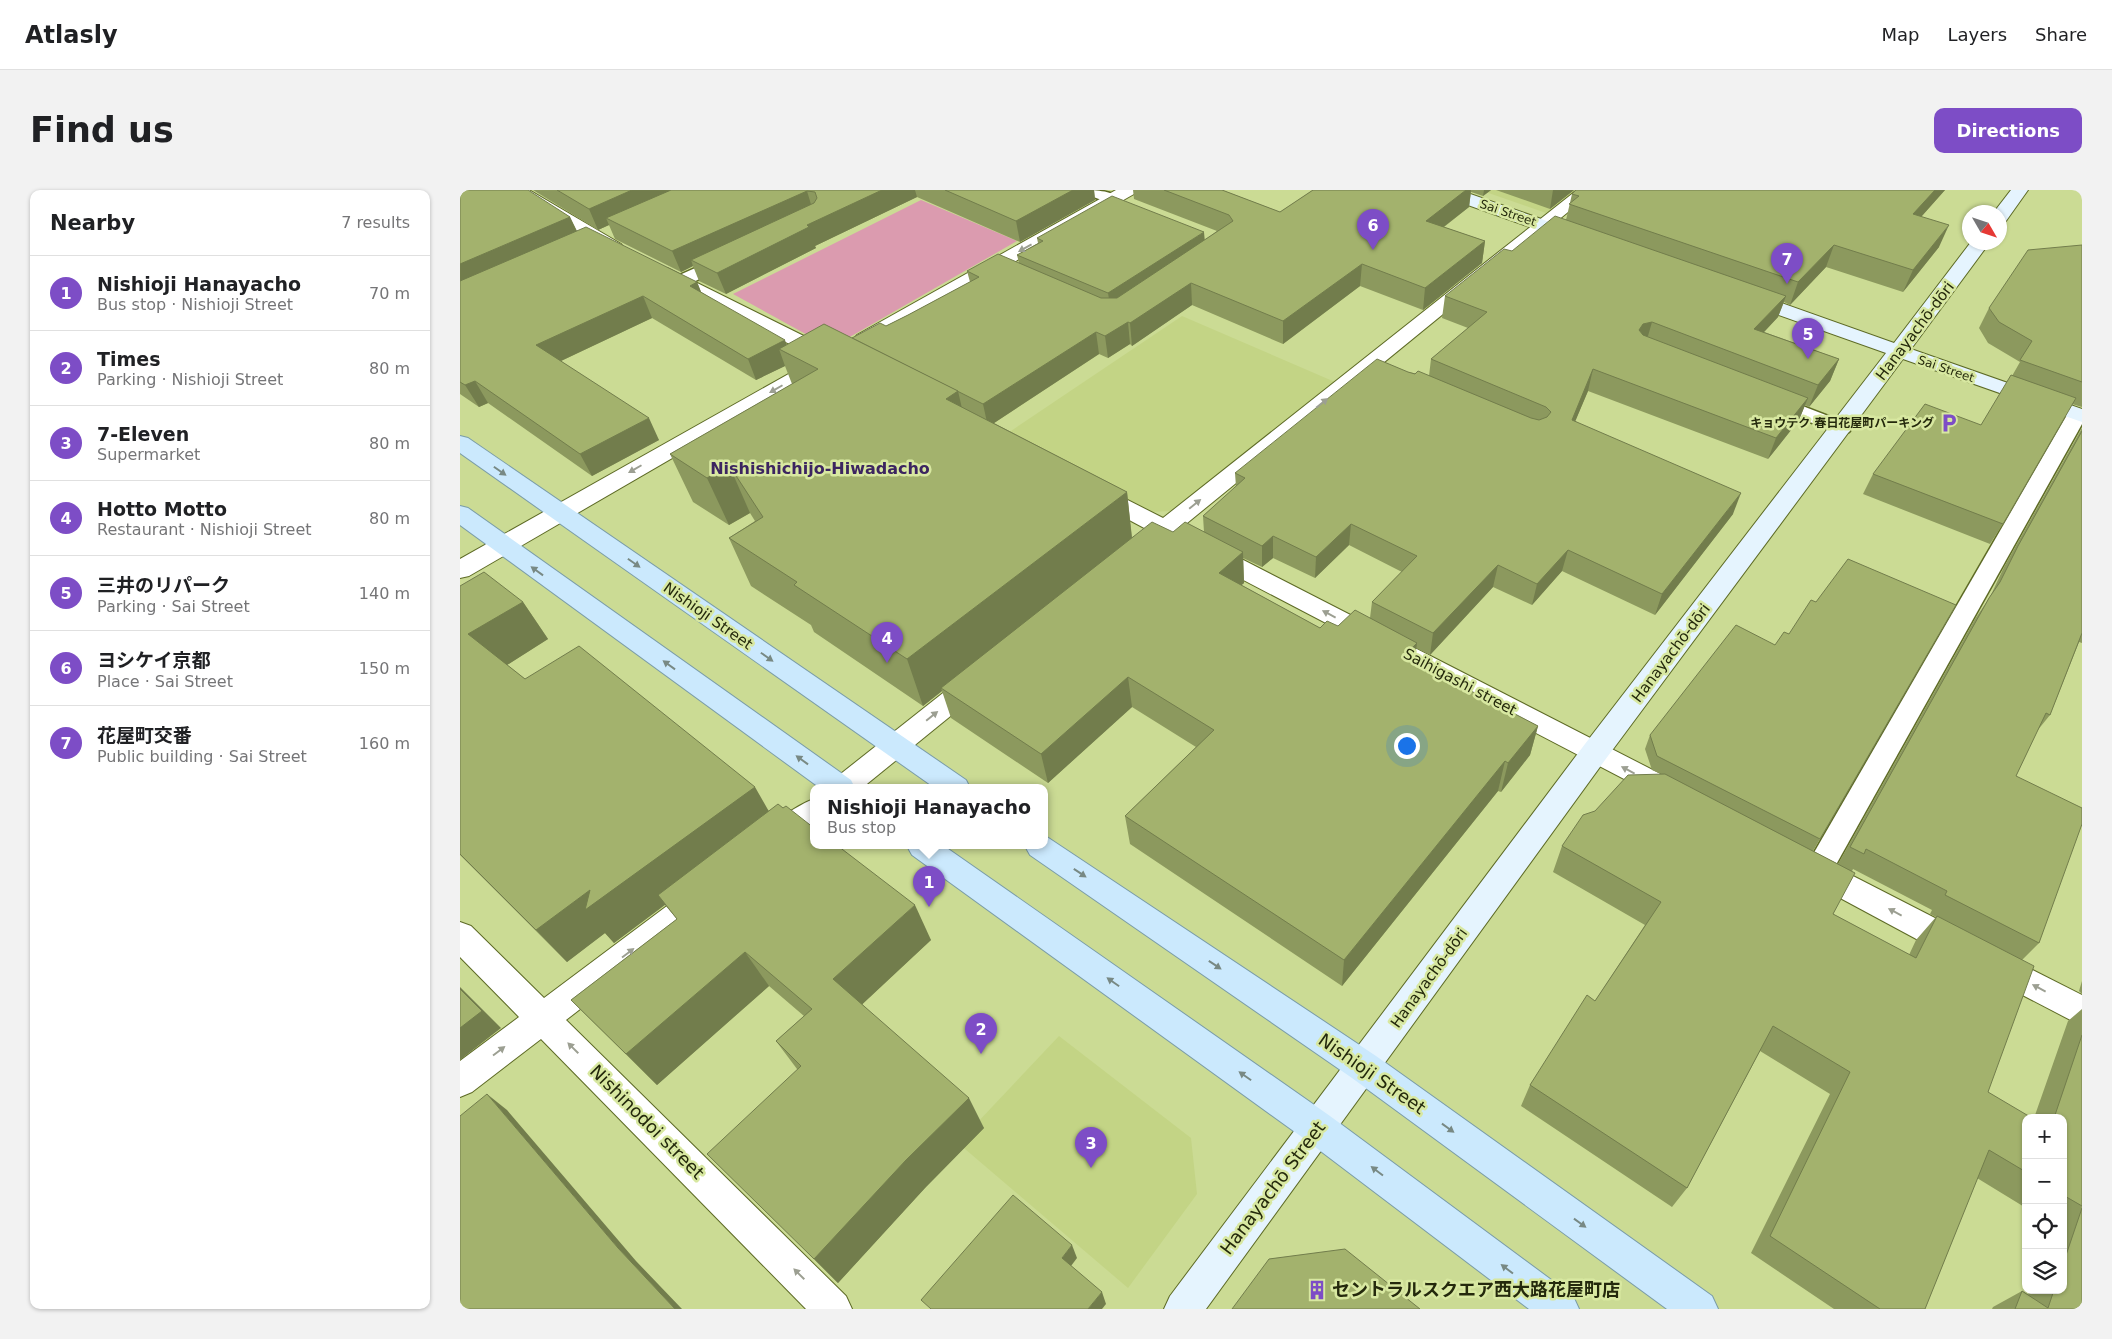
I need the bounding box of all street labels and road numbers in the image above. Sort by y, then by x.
street label: Sai Street [1478,197,1538,229]
street label: Hanayachō-dōri [1872,278,1958,384]
street label: Sai Street [1916,353,1976,385]
street label: Nishioji Street [660,579,756,653]
street label: Hanayachō-dōri [1628,600,1714,706]
street label: Saihigashi street [1400,645,1520,719]
street label: Hanayachō-dōri [1387,925,1471,1031]
street label: Nishioji Street [1315,1029,1430,1118]
street label: Nishinodoi street [586,1060,709,1183]
street label: Hanayachō Street [1216,1117,1330,1258]

